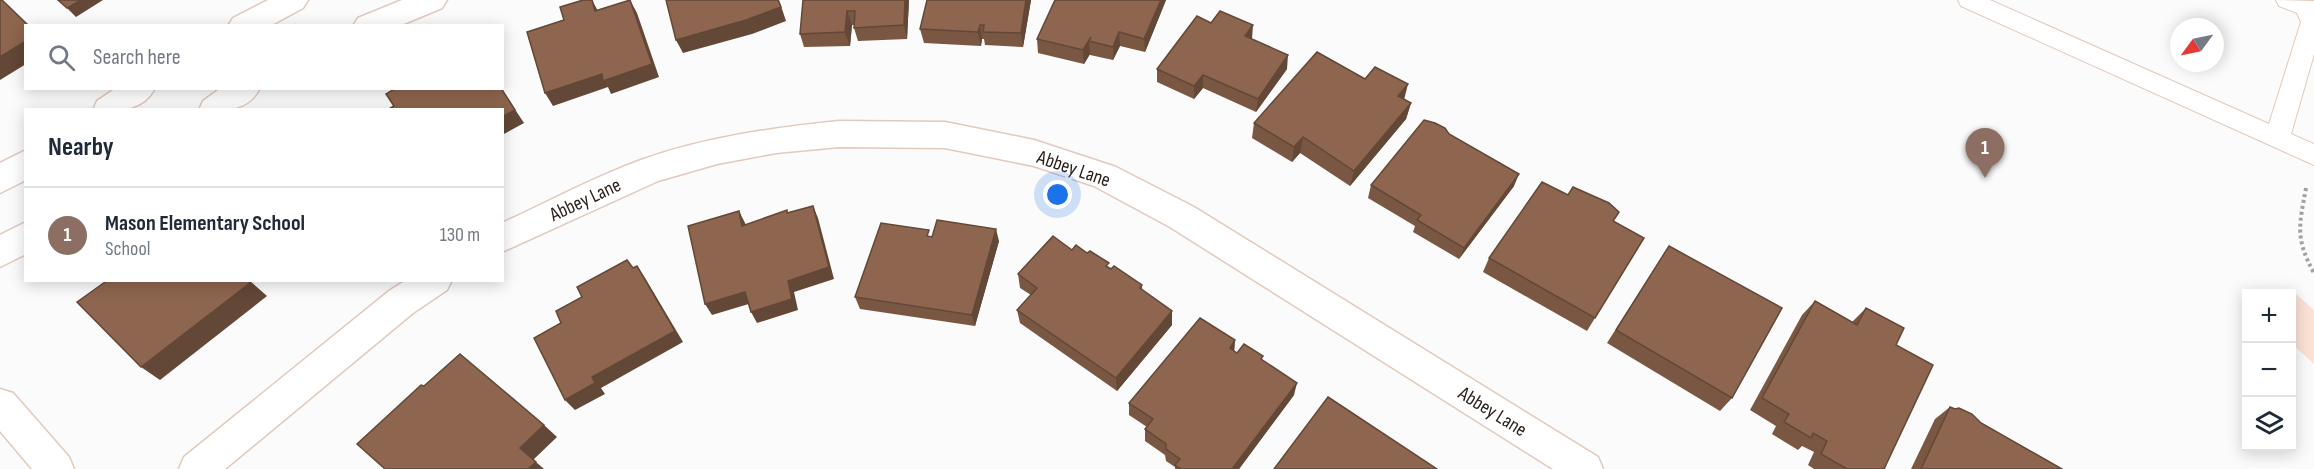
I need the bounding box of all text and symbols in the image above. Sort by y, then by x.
north arrow [2170,18,2224,72]
search box [24,24,504,90]
icon: search [45,41,78,74]
text: Search here [93,44,180,71]
pin: 1 [1966,128,2004,178]
text: Nearby [48,132,114,163]
street label: Abbey Lane [1033,145,1113,193]
street label: Abbey Lane [545,173,625,227]
your location [1043,180,1072,209]
text: Mason Elementary School [105,210,305,237]
text: 1 [64,223,71,247]
text: 130 m [440,223,480,247]
text: School [105,237,150,261]
map controls [2242,289,2296,451]
button: + [2242,289,2296,343]
button: − [2242,343,2296,397]
street label: Abbey Lane [1453,381,1531,442]
button: layers [2242,397,2296,451]

